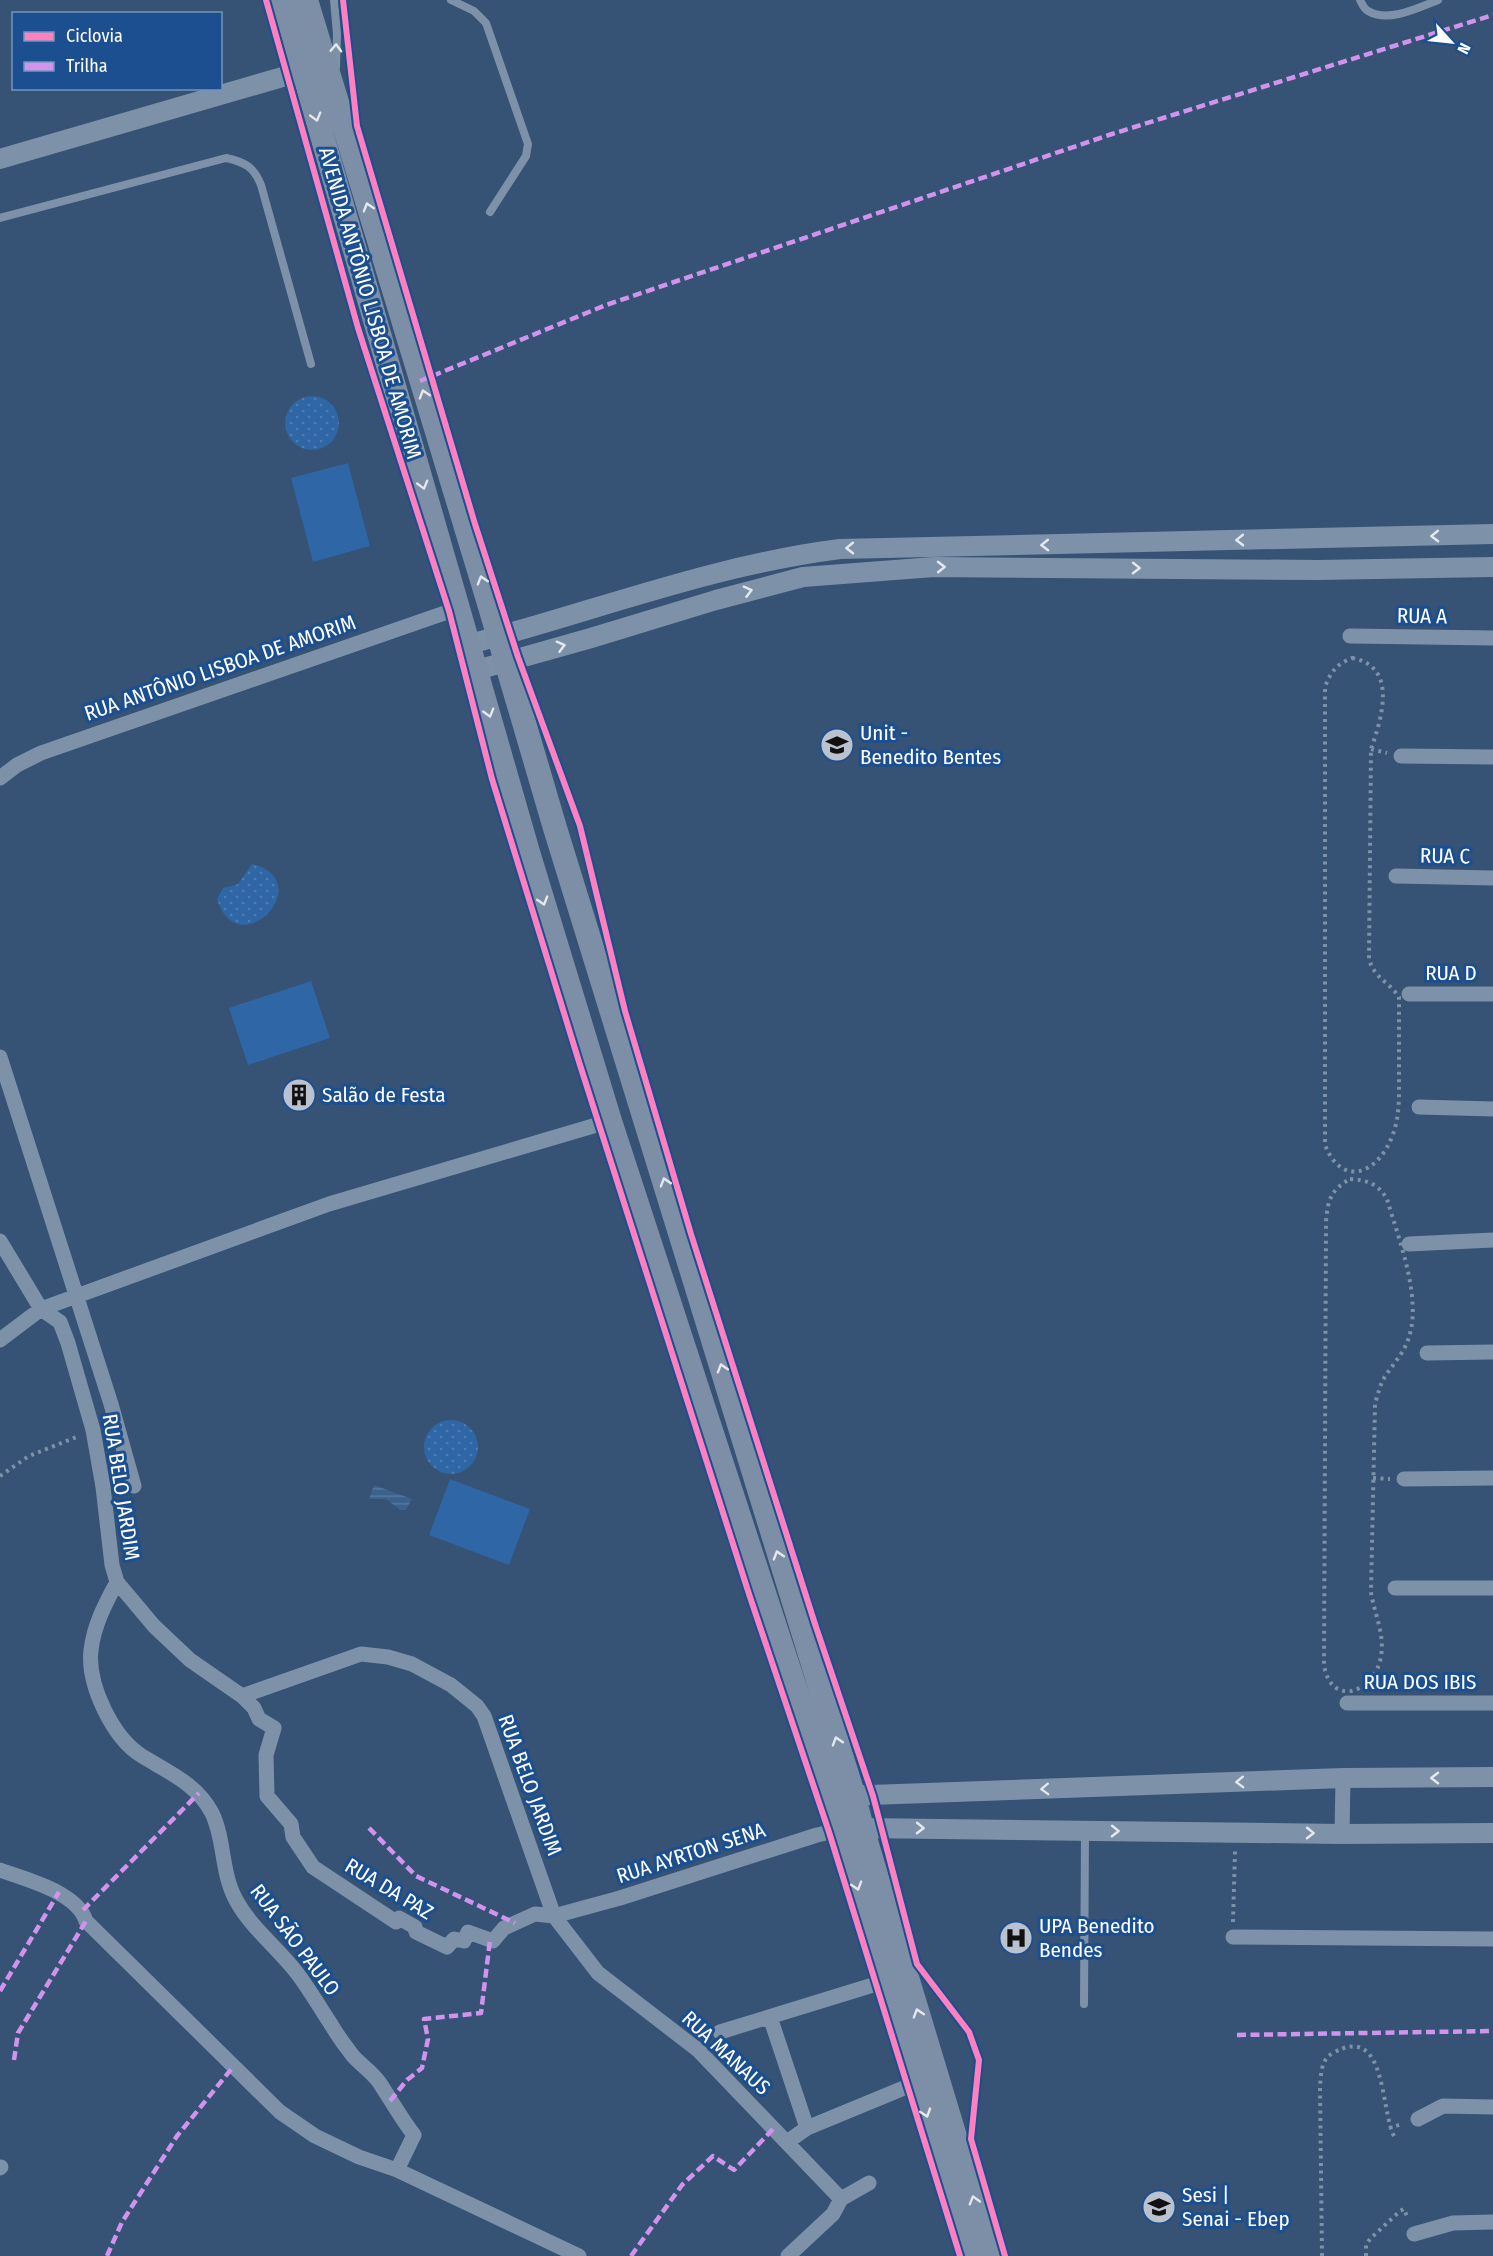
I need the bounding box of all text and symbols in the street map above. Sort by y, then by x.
legend [12,12,222,90]
north arrow [1421,12,1481,72]
text: Ciclovia [66,25,123,47]
text: N [1453,40,1475,57]
one-way arrow [330,43,343,52]
text: Trilha [66,55,108,77]
one-way arrow [309,111,321,122]
street label: AVENIDA ANTÔNIO LISBOA DE AMORIM [313,144,427,462]
one-way arrow [363,202,375,213]
one-way arrow [419,389,432,400]
one-way arrow [416,480,429,490]
one-way arrow [1430,530,1439,542]
one-way arrow [1235,534,1244,547]
one-way arrow [1040,539,1049,551]
one-way arrow [845,542,854,555]
one-way arrow [937,561,946,573]
one-way arrow [1132,562,1141,574]
one-way arrow [477,575,489,586]
one-way arrow [743,586,753,599]
street label: RUA A [1397,603,1447,629]
street label: RUA ANTÔNIO LISBOA DE AMORIM [81,609,359,727]
one-way arrow [555,641,566,653]
one-way arrow [482,707,494,718]
place label: Unit - Benedito Bentes [860,720,1001,770]
school or university icon: Unit - Benedito Bentes [819,727,855,763]
street label: RUA C [1420,843,1471,869]
one-way arrow [536,895,548,905]
street label: RUA D [1425,960,1477,986]
building icon: Salão de Festa [281,1077,317,1113]
place label: Salão de Festa [322,1082,446,1108]
one-way arrow [660,1177,672,1187]
one-way arrow [717,1363,729,1374]
street label: RUA BELO JARDIM [97,1412,145,1562]
one-way arrow [773,1550,786,1561]
street label: RUA DOS IBIS [1363,1669,1477,1695]
street label: RUA BELO JARDIM [492,1711,568,1859]
one-way arrow [832,1736,844,1747]
one-way arrow [1430,1772,1439,1784]
one-way arrow [1235,1776,1244,1789]
one-way arrow [1040,1783,1049,1796]
street label: RUA AYRTON SENA [613,1817,769,1889]
one-way arrow [916,1822,925,1835]
one-way arrow [1111,1825,1120,1837]
one-way arrow [1306,1827,1315,1840]
street label: RUA DA PAZ [340,1853,438,1925]
street label: RUA SÃO PAULO [245,1879,345,2001]
one-way arrow [850,1880,862,1891]
place label: UPA Benedito Bendes [1039,1913,1155,1963]
hospital icon: UPA Benedito Bendes [998,1920,1034,1956]
street label: RUA MANAUS [676,2005,776,2101]
one-way arrow [913,2008,925,2019]
one-way arrow [918,2107,931,2118]
place label: Sesi | Senai - Ebep [1182,2182,1290,2232]
school or university icon: Sesi | Senai - Ebep [1141,2189,1177,2225]
one-way arrow [969,2195,981,2206]

